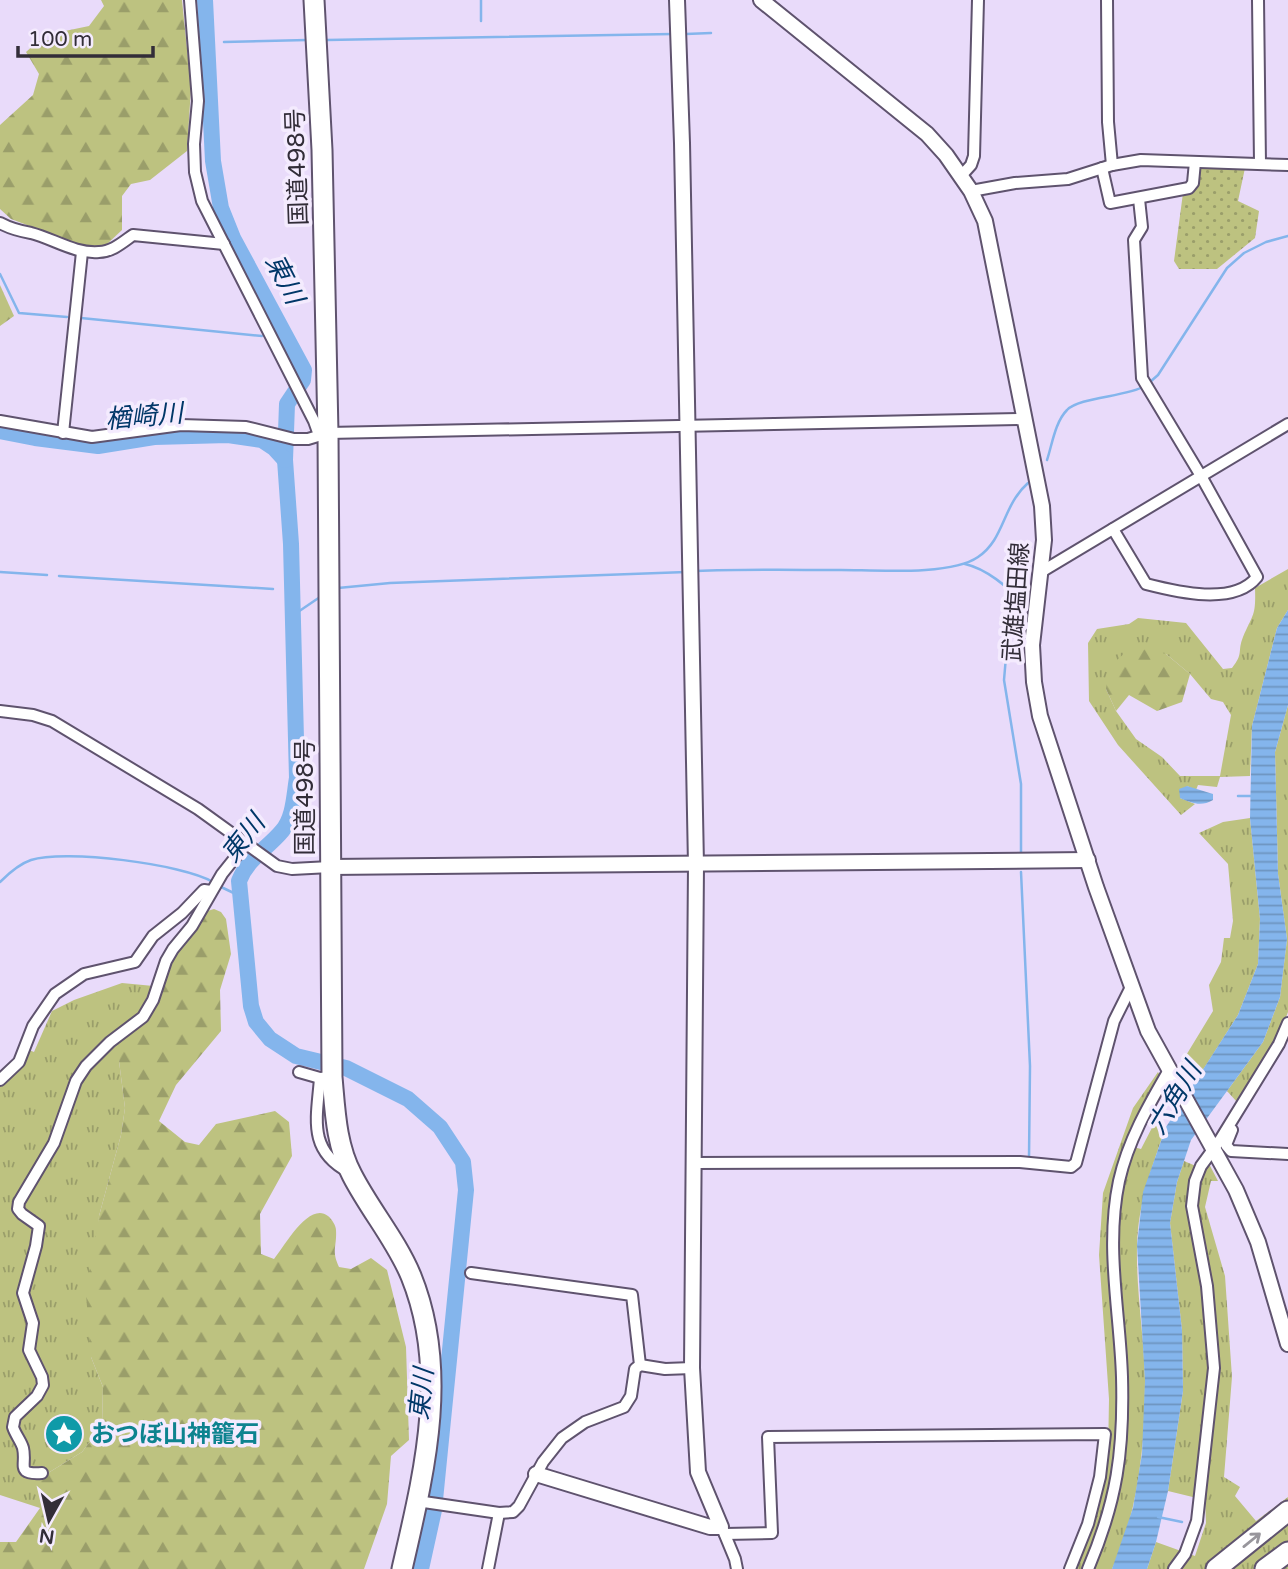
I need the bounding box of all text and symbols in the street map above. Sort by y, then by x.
scale bar [18,14,152,58]
text: 100 m [28,27,92,52]
street label: 国道498号 [281,108,314,226]
water label: 東川 [259,249,312,312]
water label: 楢崎川 [104,397,187,435]
street label: 武雄塩田線 [998,541,1035,663]
street label: 国道498号 [291,738,320,856]
water label: 東川 [215,806,273,868]
water label: 六角川 [1141,1054,1209,1140]
water label: 東川 [403,1364,440,1422]
place icon: おつぼ山神籠石 [43,1413,85,1455]
place label: おつぼ山神籠石 [91,1420,259,1449]
north arrow [14,1485,84,1555]
text: N [38,1524,56,1548]
one-way arrow [1242,1532,1260,1548]

